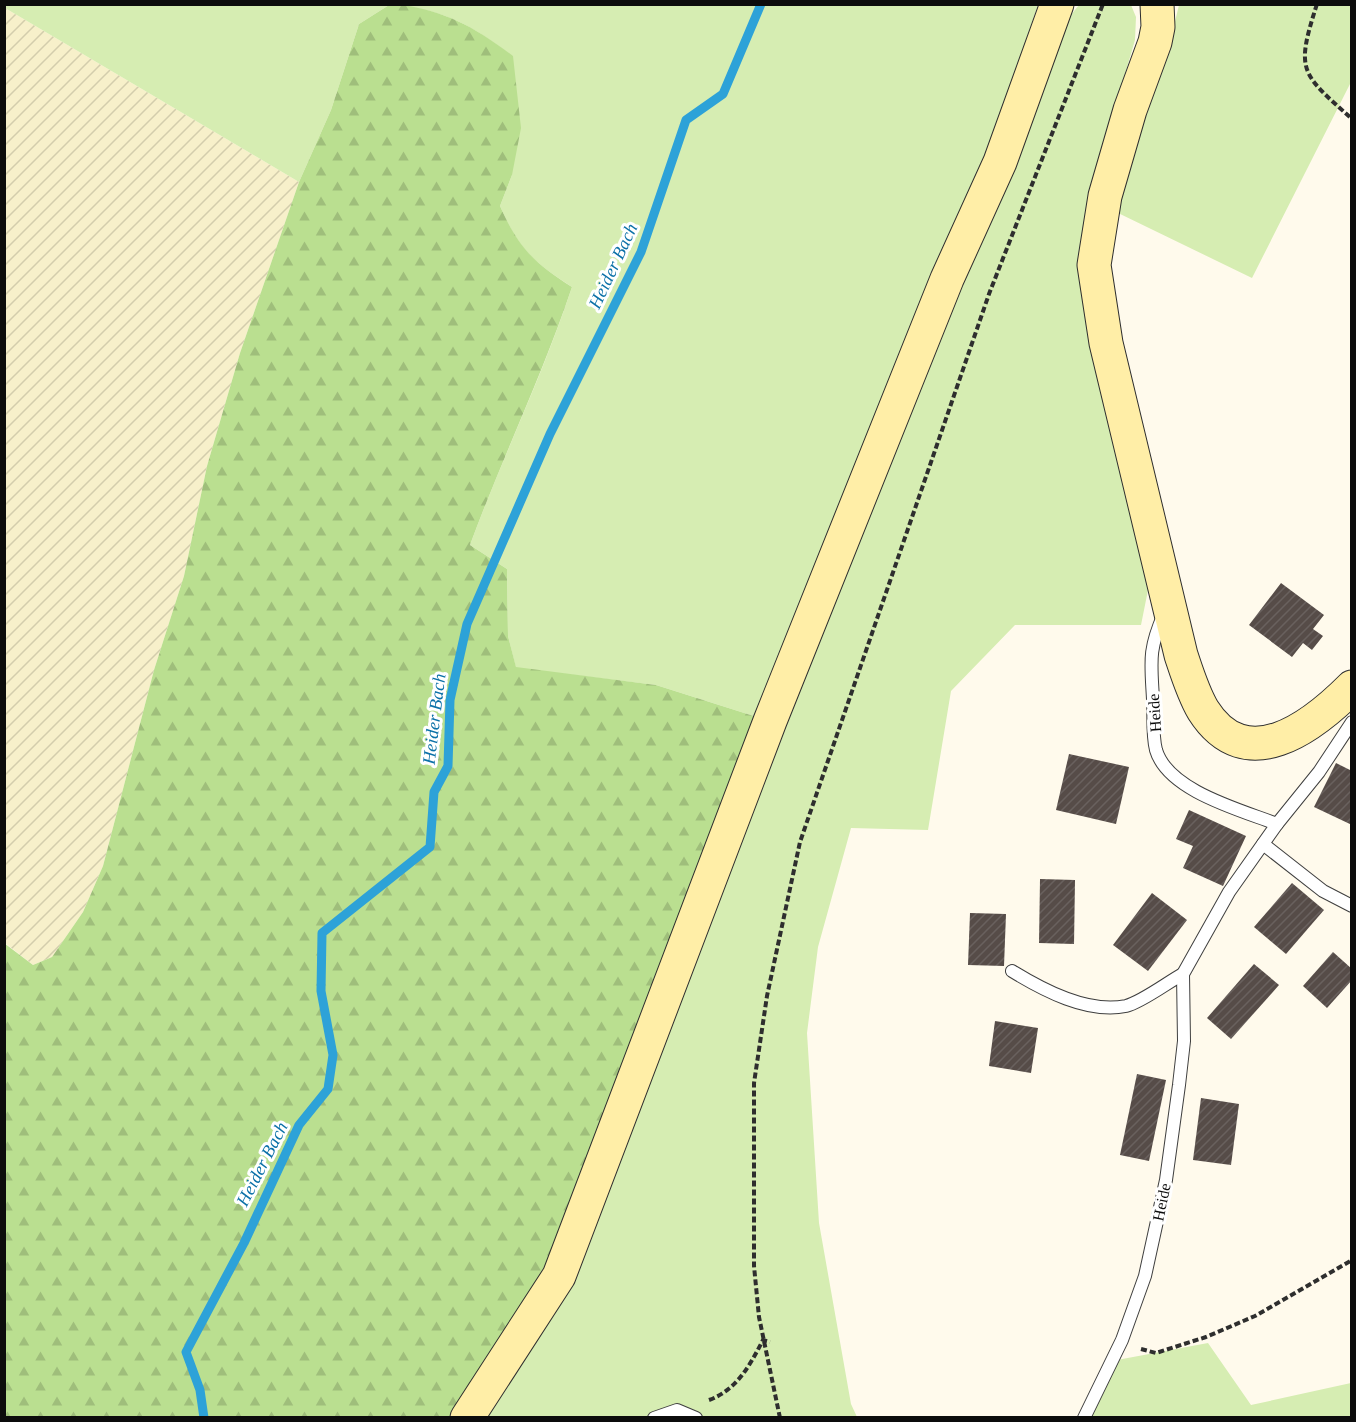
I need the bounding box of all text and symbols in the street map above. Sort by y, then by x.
water label: Heider Bach [584,220,641,313]
water label: Heider Bach [418,672,449,767]
street label: Heide [1145,693,1164,733]
water label: Heider Bach [232,1119,292,1210]
street label: Heide [1149,1182,1174,1223]

